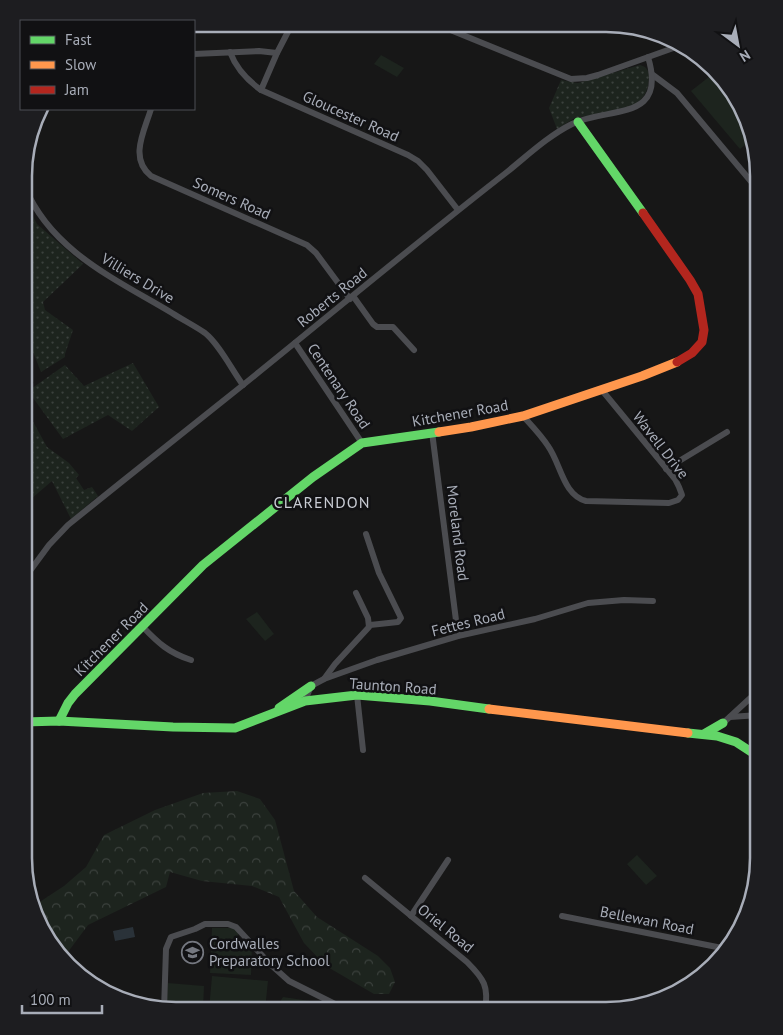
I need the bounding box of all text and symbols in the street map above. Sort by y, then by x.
legend [20,20,195,110]
north arrow [713,20,763,70]
text: Fast [65,30,92,49]
text: N [736,46,754,66]
text: Slow [65,55,96,74]
text: Jam [64,80,89,99]
street label: Gloucester Road [300,86,402,146]
street label: Somers Road [190,172,274,224]
street label: Villiers Drive [97,248,178,307]
street label: Roberts Road [293,263,371,331]
street label: Centenary Road [303,339,375,433]
street label: Kitchener Road [410,395,510,431]
street label: Wavell Drive [629,408,693,482]
street label: Moreland Road [443,484,473,582]
district label: CLARENDON [274,492,370,512]
street label: Kitchener Road [70,598,152,680]
street label: Fettes Road [429,604,507,640]
street label: Taunton Road [349,673,437,699]
street label: Oriel Road [414,899,478,957]
street label: Bellewan Road [599,902,695,938]
place label: Cordwalles Preparatory School [209,934,330,970]
school or university icon: Cordwalles Preparatory School [181,940,205,964]
scale bar [22,982,102,1014]
text: 100 m [30,990,71,1009]

